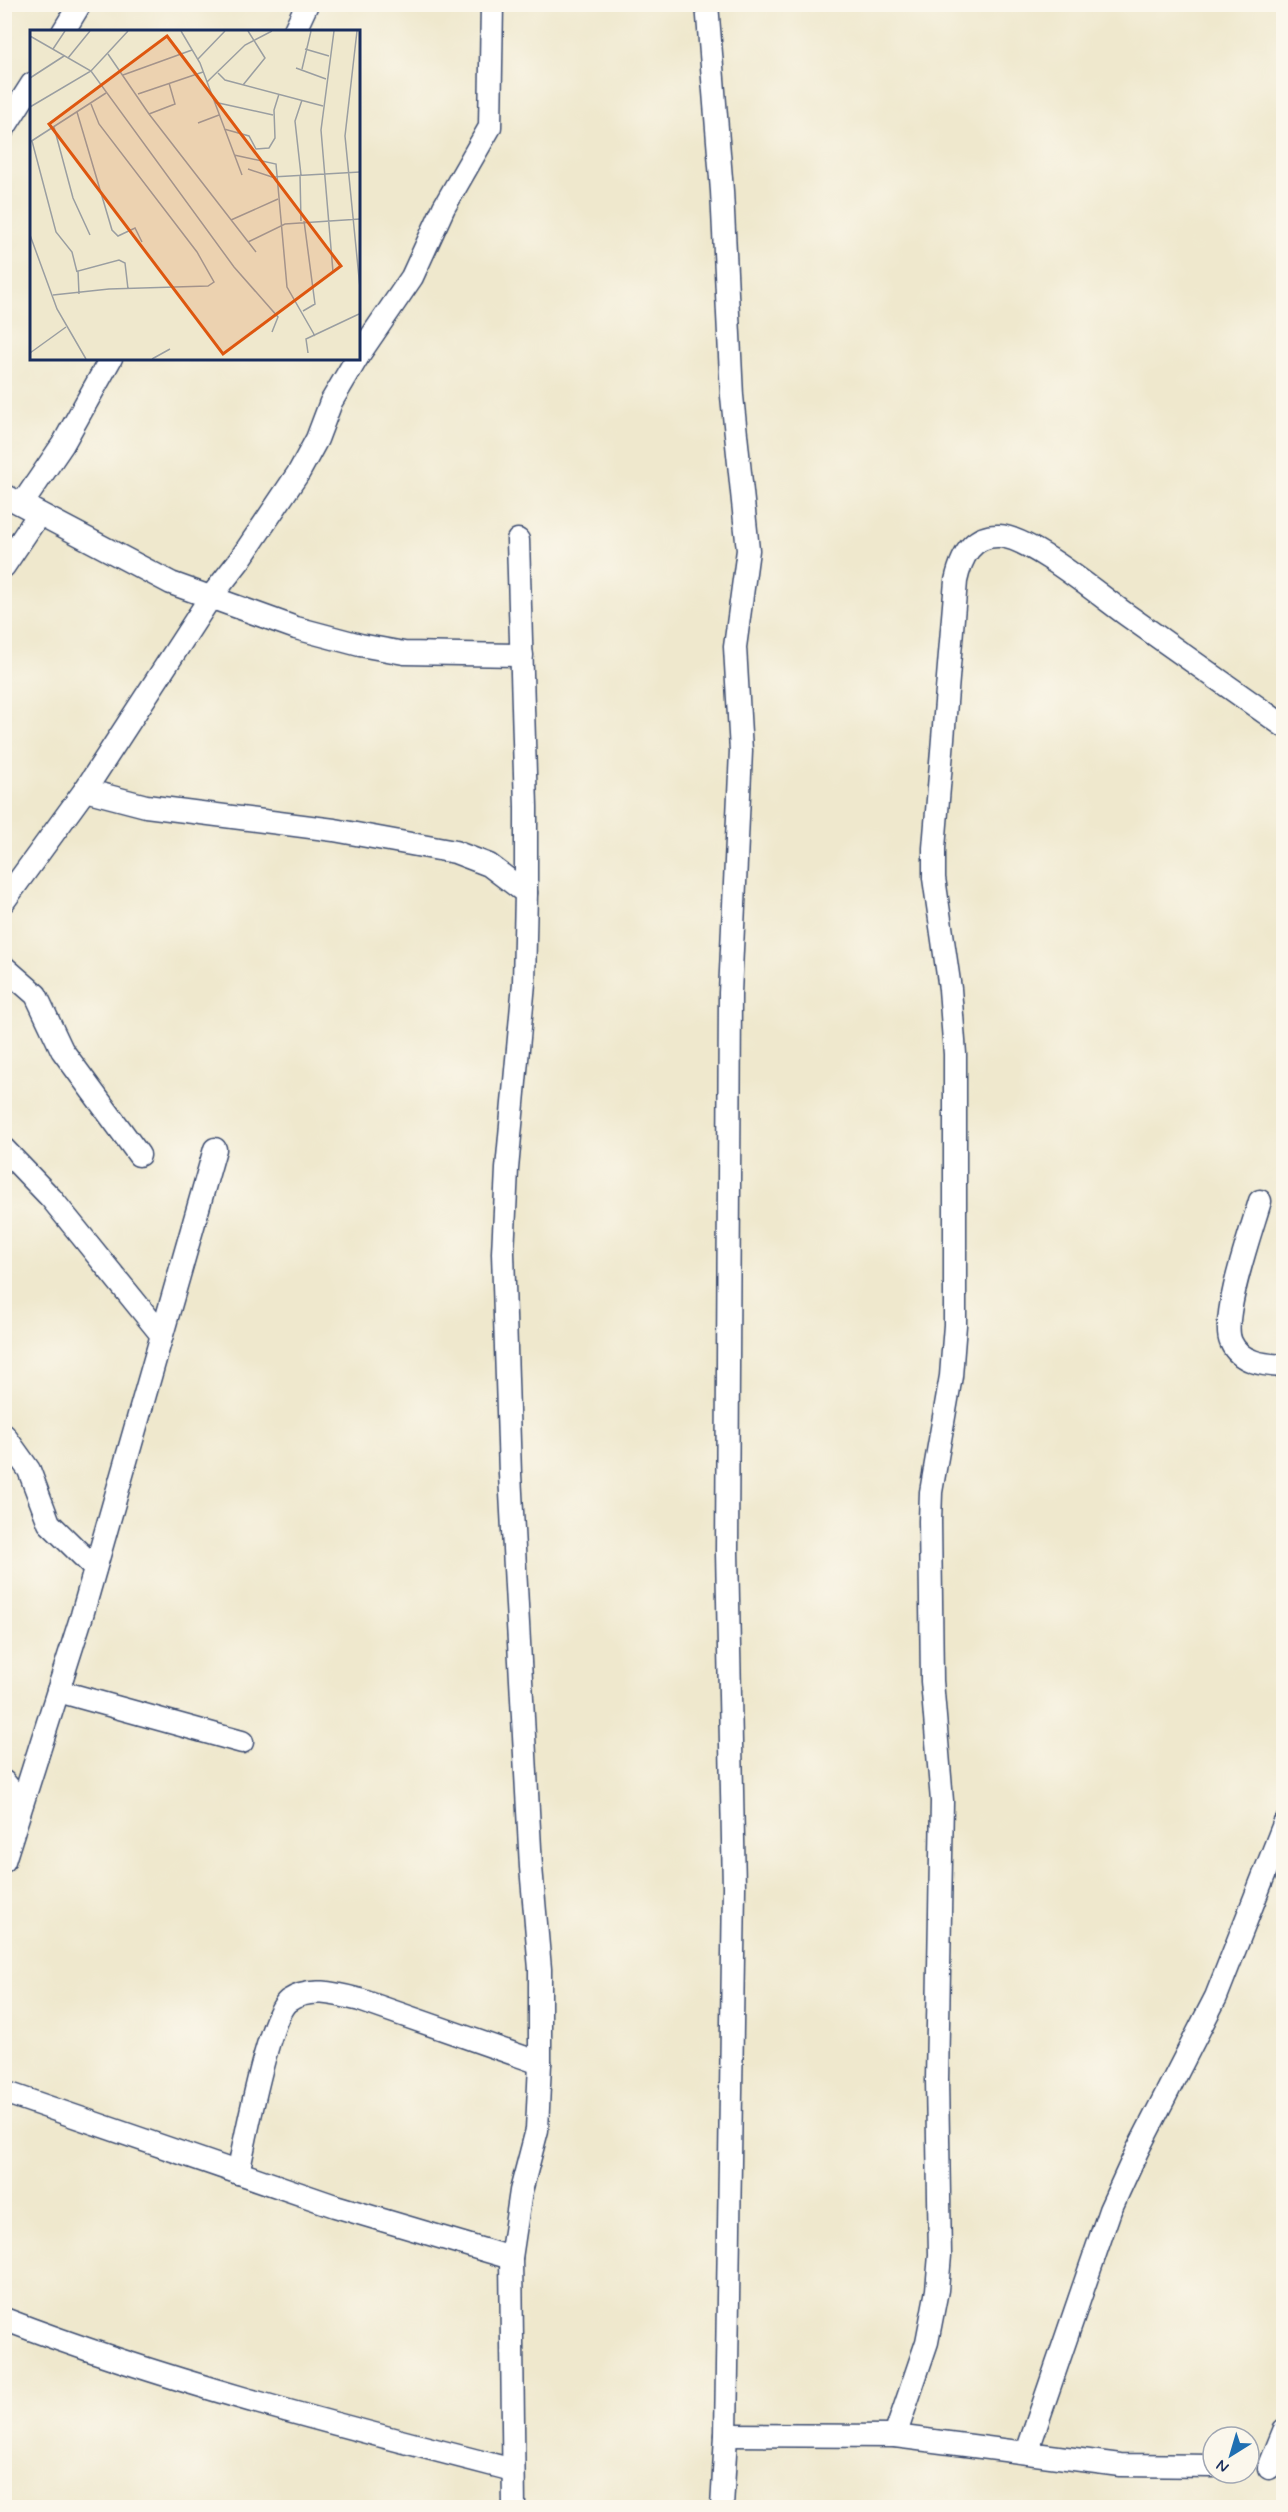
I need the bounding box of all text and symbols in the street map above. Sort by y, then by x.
inset map [30,30,360,360]
north arrow [1201,2425,1261,2485]
text: N [1212,2454,1233,2477]

